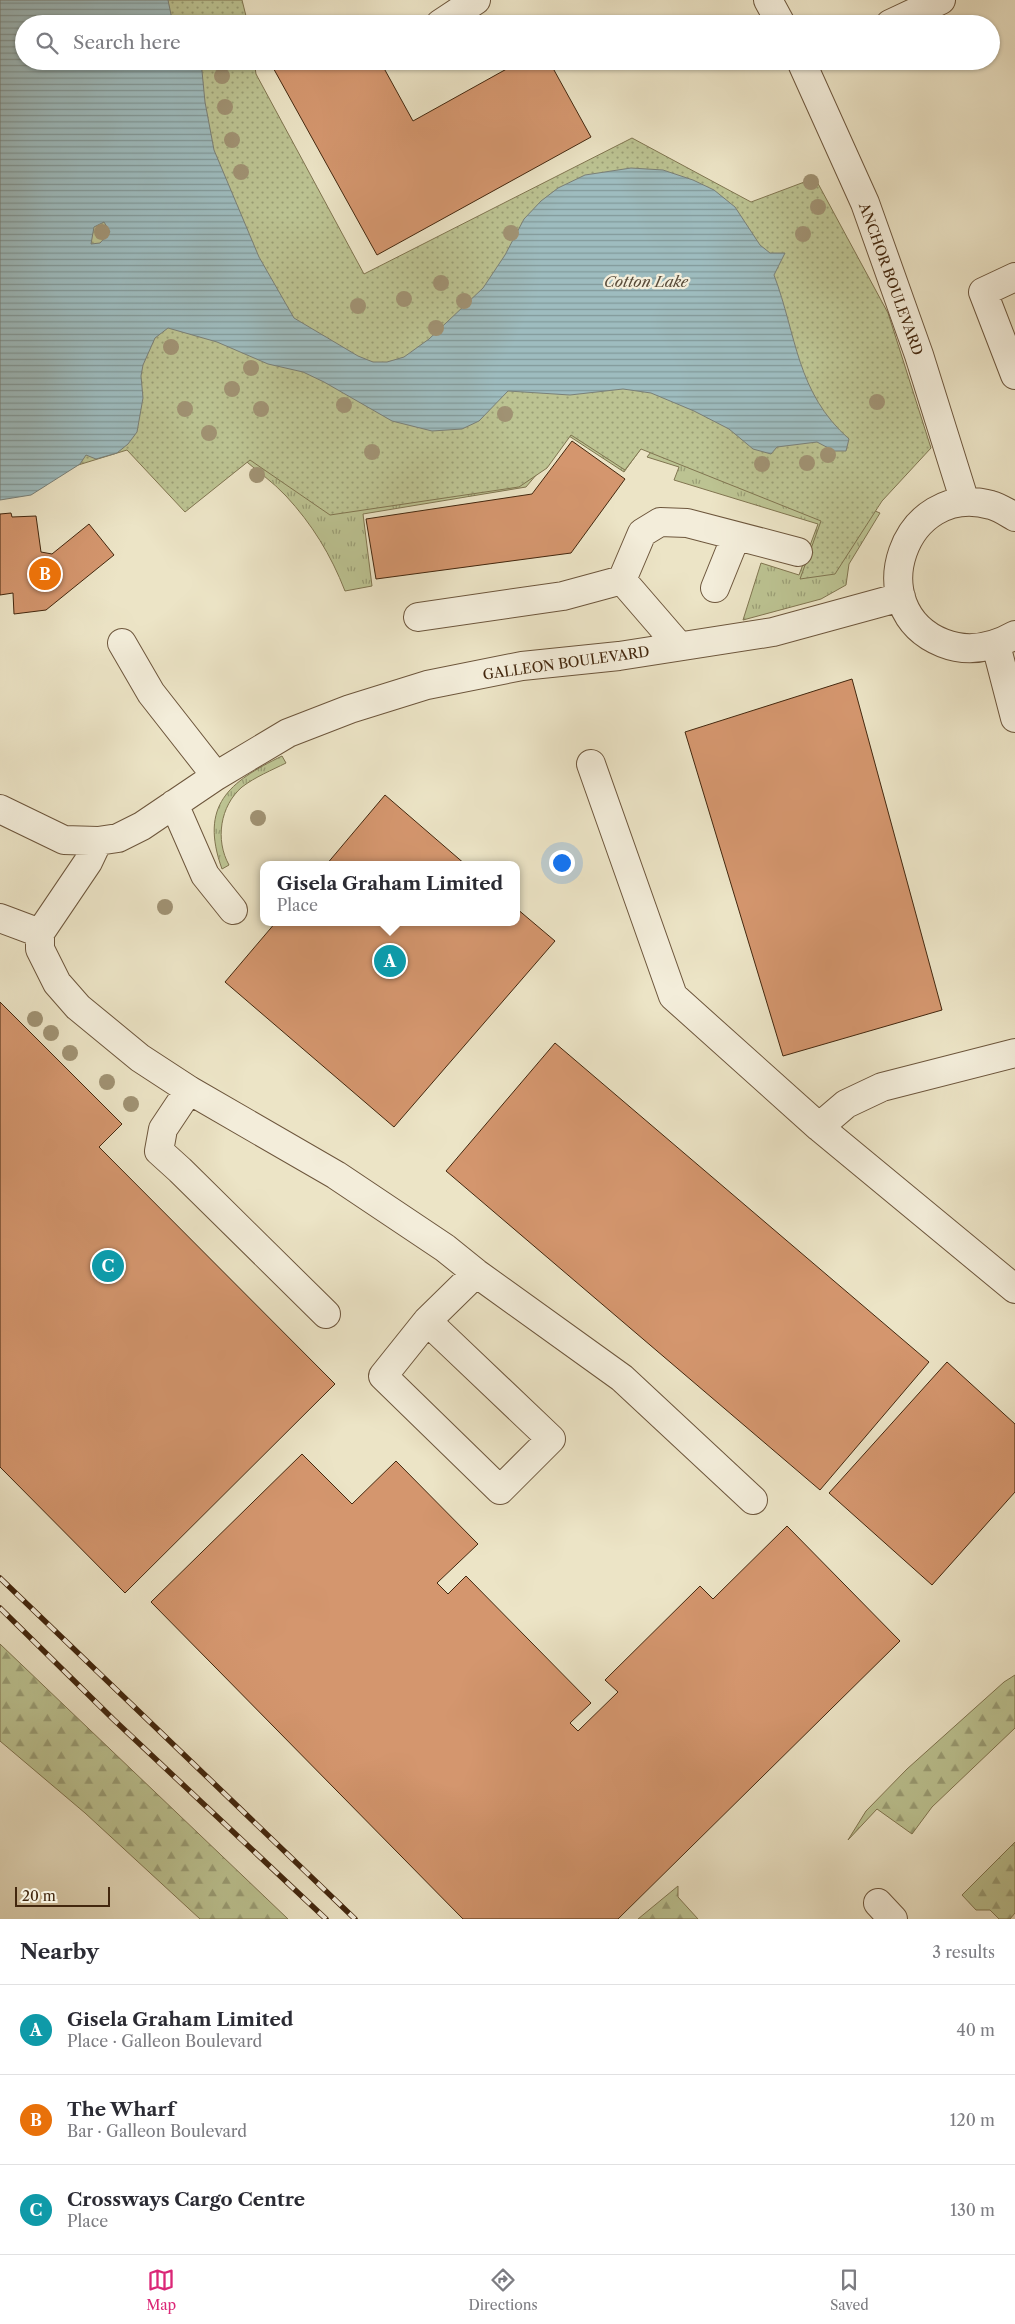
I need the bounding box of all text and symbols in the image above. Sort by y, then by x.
search box [15,15,1000,70]
icon: search [33,29,61,57]
text: Search here [73,31,181,54]
street label: ANCHOR BOULEVARD [855,199,927,358]
water label: Cotton Lake [604,272,689,291]
pin: B [29,555,61,593]
street label: GALLEON BOULEVARD [481,642,651,684]
your location [549,850,575,876]
popup [260,861,520,926]
text: Gisela Graham Limited [277,872,503,895]
text: Place [277,895,318,915]
pin: A [374,942,406,980]
pin: C [92,1247,124,1285]
scale bar [15,1884,110,1907]
text: 20 m [22,1887,56,1905]
text: Nearby [20,1939,99,1964]
text: 3 results [932,1942,995,1962]
text: Gisela Graham Limited [67,2008,293,2031]
text: A [30,2020,42,2040]
text: 40 m [956,2020,995,2040]
text: Place · Galleon Boulevard [67,2031,262,2051]
text: The Wharf [67,2098,175,2121]
text: B [30,2110,42,2130]
text: 120 m [950,2110,995,2130]
text: Bar · Galleon Boulevard [67,2121,247,2141]
text: Crossways Cargo Centre [67,2188,305,2211]
text: C [30,2200,42,2220]
text: 130 m [950,2200,995,2220]
text: Place [67,2211,108,2231]
tab: Map [146,2266,176,2314]
tab: Directions [468,2266,538,2314]
tab: Saved [830,2266,869,2314]

